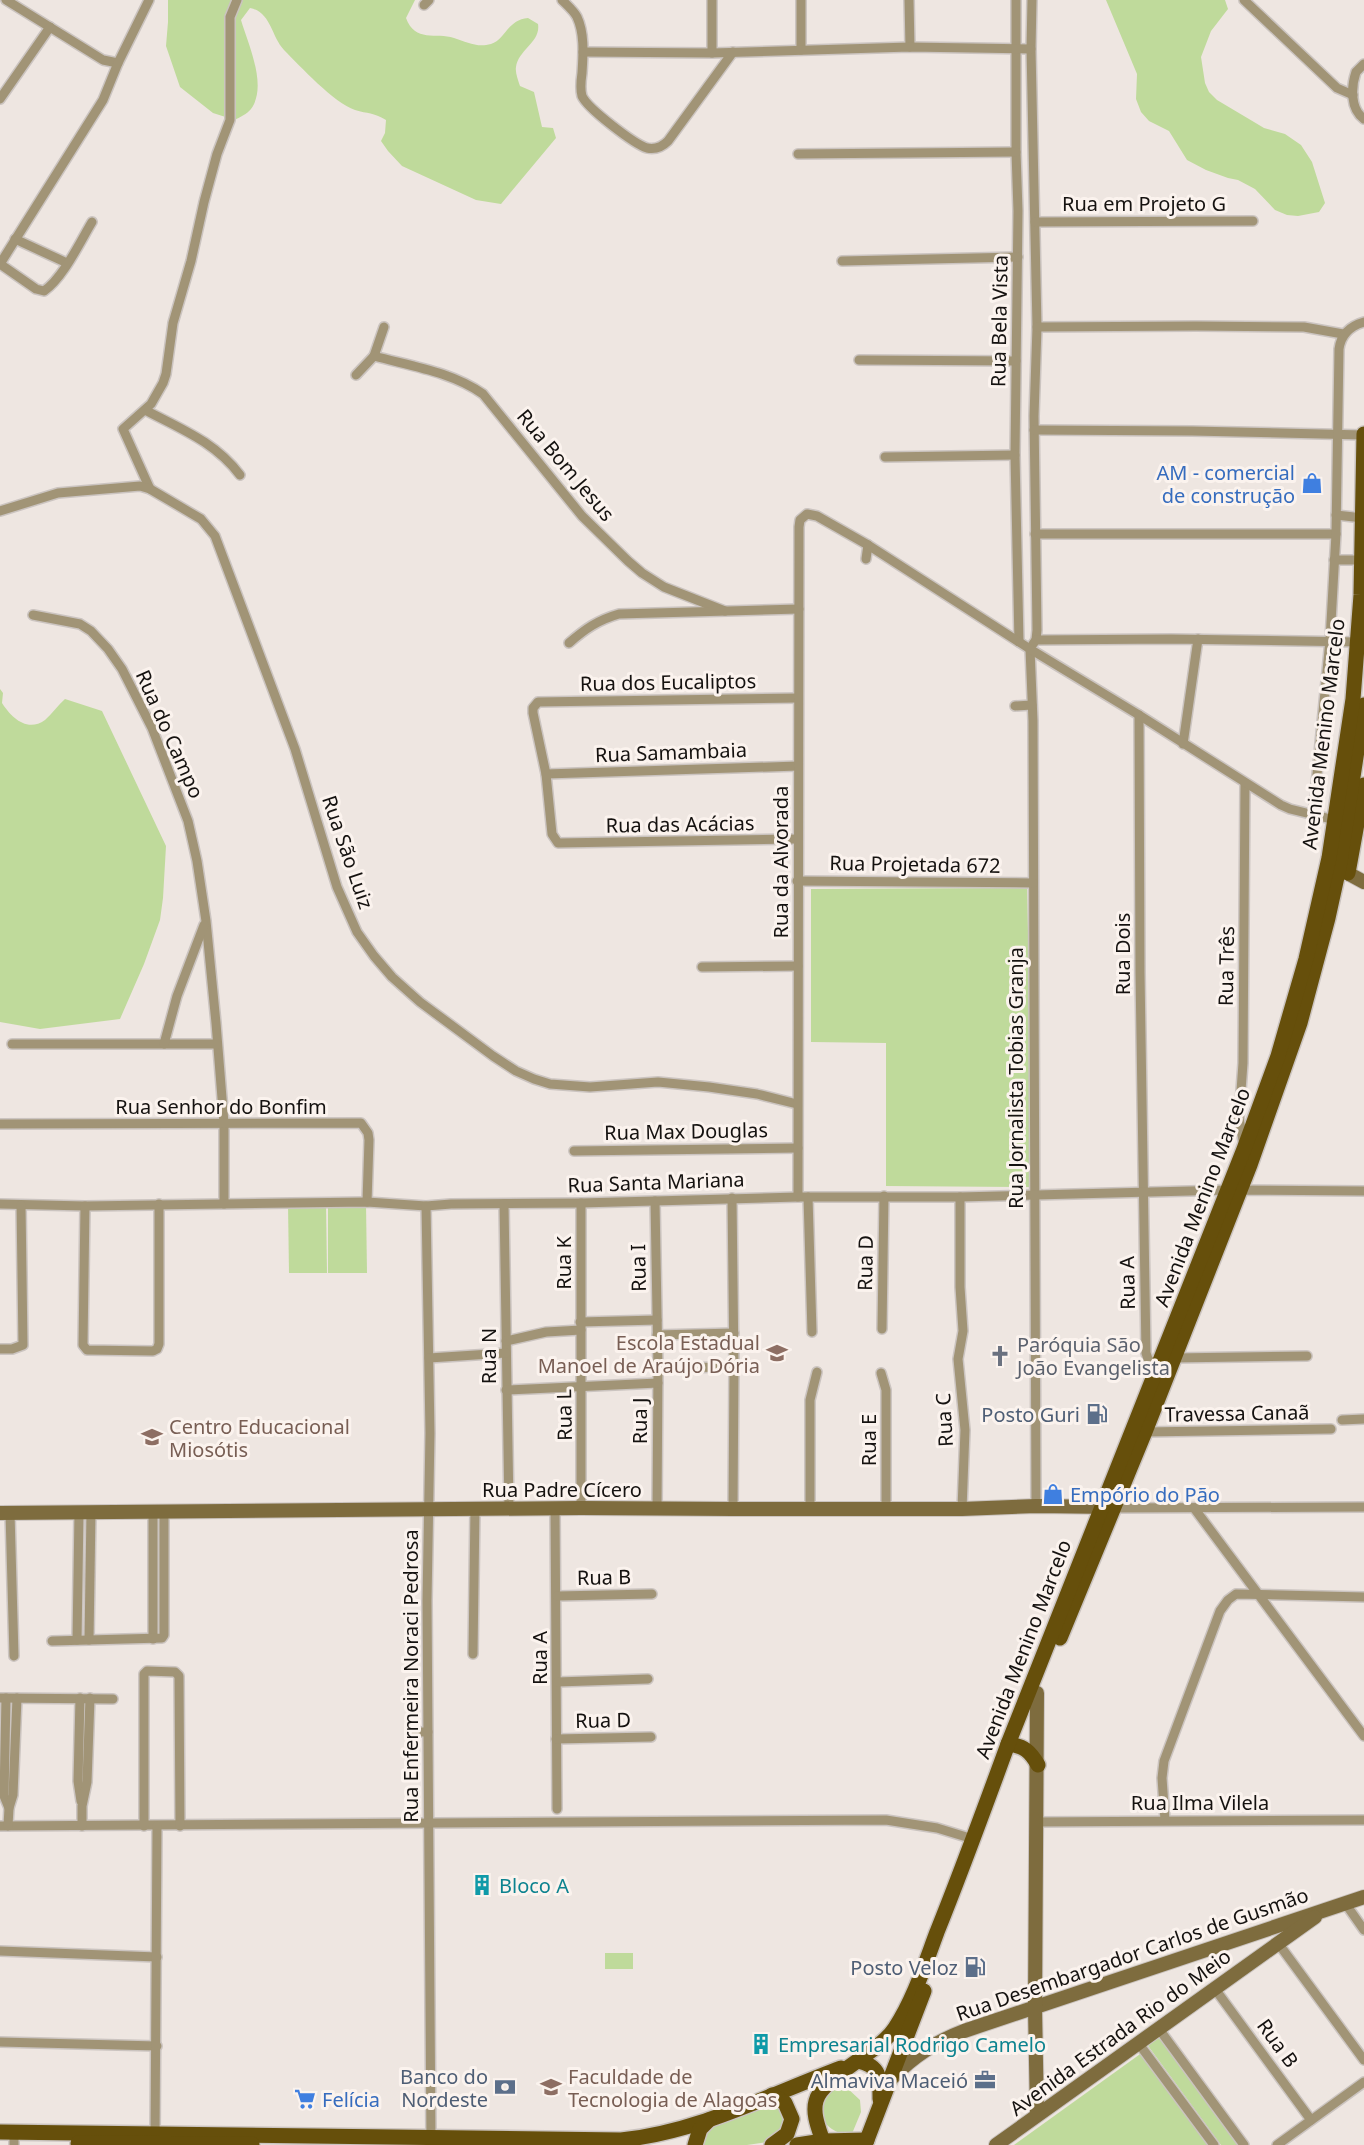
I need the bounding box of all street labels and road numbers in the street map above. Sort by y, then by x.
street label: Rua em Projeto G [1062,190,1226,217]
street label: Rua Bela Vista [984,255,1014,387]
street label: Rua Bom Jesus [511,403,621,527]
street label: Avenida Menino Marcelo [1295,617,1351,851]
street label: Rua do Campo [130,666,210,802]
street label: Rua dos Eucaliptos [580,667,756,697]
street label: Rua Samambaia [595,736,747,768]
street label: Rua da Alvorada [767,786,794,938]
street label: Rua São Luiz [316,792,380,912]
street label: Rua das Acácias [605,809,755,839]
street label: Rua Projetada 672 [829,849,1001,879]
street label: Rua Dois [1109,913,1136,995]
street label: Rua Três [1212,926,1240,1006]
street label: Rua Jornalista Tobias Granja [1002,947,1029,1209]
street label: Avenida Menino Marcelo [1148,1084,1256,1310]
street label: Rua Senhor do Bonfim [115,1093,327,1120]
street label: Rua Max Douglas [604,1116,768,1146]
street label: Rua Santa Mariana [567,1165,745,1199]
street label: Rua D [851,1235,879,1291]
street label: Rua K [550,1236,577,1290]
street label: Rua I [624,1244,652,1292]
street label: Rua A [1113,1256,1141,1310]
street label: Rua N [475,1328,502,1384]
street label: Rua L [550,1389,578,1441]
street label: Rua C [929,1392,959,1448]
street label: Rua J [626,1398,653,1444]
street label: Travessa Canaã [1164,1398,1310,1428]
street label: Rua E [855,1414,882,1466]
street label: Rua Padre Cícero [482,1476,642,1503]
street label: Rua Enfermeira Noraci Pedrosa [397,1529,424,1823]
street label: Avenida Menino Marcelo [969,1536,1077,1762]
street label: Rua B [577,1563,631,1591]
street label: Rua A [526,1631,553,1685]
street label: Rua D [575,1706,631,1734]
street label: Rua Ilma Vilela [1131,1789,1269,1816]
street label: Rua Desembargador Carlos de Gusmão [952,1881,1312,2027]
street label: Avenida Estrada Rio do Meio [1004,1942,1236,2122]
street label: Rua B [1251,2013,1305,2073]

